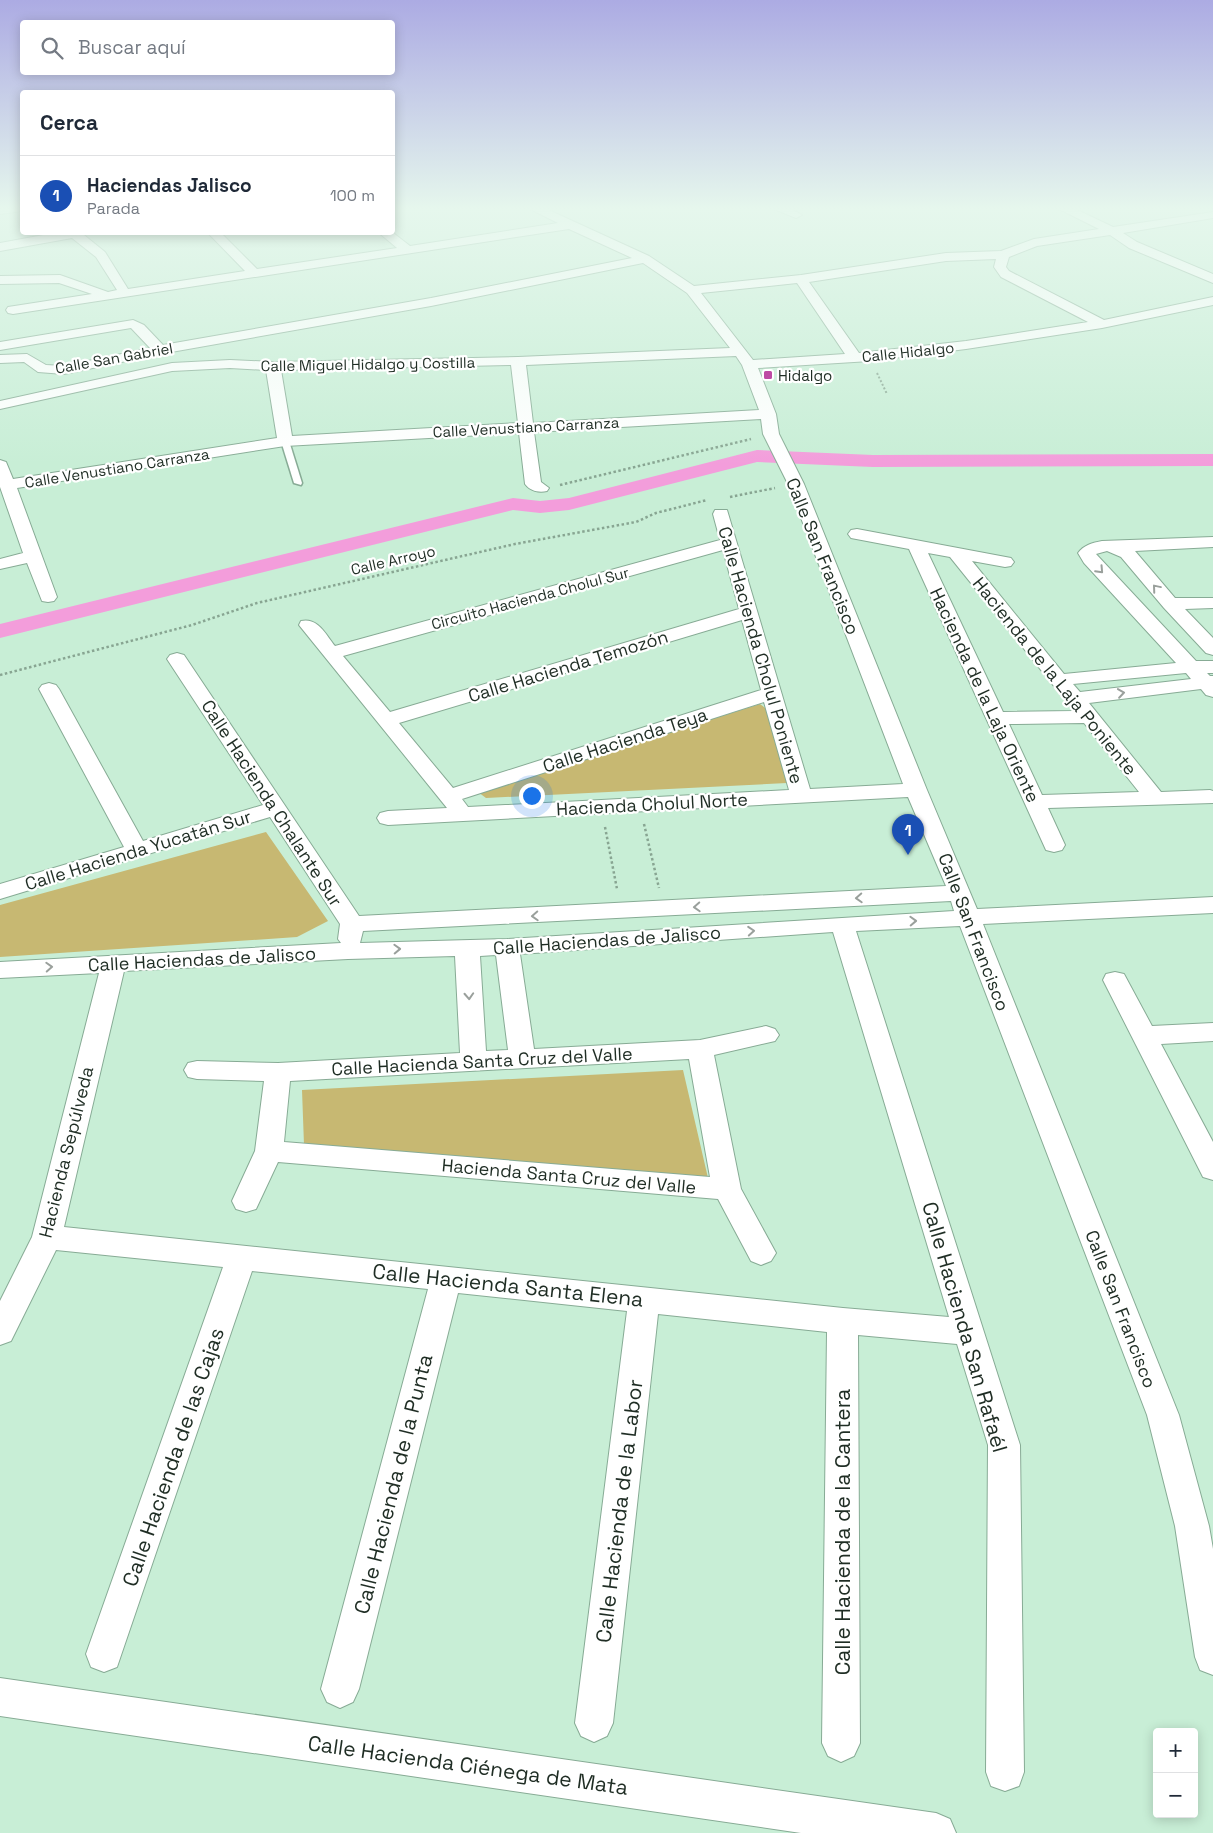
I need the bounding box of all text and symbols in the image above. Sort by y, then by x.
search box [20,20,395,75]
icon: search [38,34,66,62]
text: Buscar aquí [78,35,186,60]
text: Cerca [40,109,98,136]
text: Haciendas Jalisco [87,173,252,198]
text: 1 [52,185,60,206]
text: 100 m [330,185,375,206]
text: Parada [87,198,140,219]
street label: Calle San Gabriel [54,338,174,378]
street label: Calle Hidalgo [861,338,955,366]
street label: Calle Miguel Hidalgo y Costilla [261,353,476,375]
place label: Hidalgo [778,366,832,385]
marker: Hidalgo [762,369,774,381]
street label: Calle Venustiano Carranza [432,413,620,441]
street label: Calle Venustiano Carranza [23,444,211,492]
street label: Calle San Francisco [781,474,865,638]
street label: Calle Hacienda Cholul Poniente [713,524,809,786]
street label: Calle Arroyo [349,541,437,579]
street label: Circuito Hacienda Cholul Sur [429,562,631,634]
one-way arrow [1094,565,1103,574]
street label: Hacienda de la Laja Poniente [968,572,1142,780]
street label: Hacienda de la Laja Oriente [925,584,1045,806]
one-way arrow [1153,584,1162,593]
street label: Calle Hacienda Temozón [465,625,671,707]
one-way arrow [1118,688,1126,699]
street label: Calle Hacienda Chalante Sur [196,695,348,911]
street label: Calle Hacienda Teya [540,703,710,777]
your location [519,783,545,809]
street label: Hacienda Cholul Norte [556,787,748,821]
street label: Calle Hacienda Yucatán Sur [22,805,254,895]
pin: 1 [892,814,924,855]
street label: Calle San Francisco [933,850,1015,1014]
one-way arrow [855,893,863,904]
one-way arrow [693,901,701,912]
one-way arrow [530,910,538,921]
one-way arrow [910,916,918,927]
street label: Calle Haciendas de Jalisco [492,921,722,959]
one-way arrow [747,925,755,936]
street label: Calle Haciendas de Jalisco [87,942,317,976]
one-way arrow [393,944,401,955]
one-way arrow [45,962,53,973]
one-way arrow [464,992,475,1000]
street label: Calle Hacienda Santa Cruz del Valle [331,1042,633,1080]
street label: Hacienda Sepúlveda [34,1064,98,1240]
street label: Hacienda Santa Cruz del Valle [441,1153,697,1199]
street label: Calle Hacienda San Rafaél [916,1199,1014,1455]
street label: Calle San Francisco [1080,1227,1162,1391]
street label: Calle Hacienda Santa Elena [371,1257,645,1313]
street label: Calle Hacienda de las Cajas [116,1324,230,1590]
street label: Calle Hacienda de la Punta [348,1351,438,1617]
street label: Calle Hacienda de la Labor [589,1378,649,1644]
street label: Calle Hacienda de la Cantera [829,1389,856,1675]
map controls [1153,1728,1198,1818]
button: + [1153,1728,1198,1773]
street label: Calle Hacienda Ciénega de Mata [306,1729,630,1801]
button: − [1153,1773,1198,1818]

